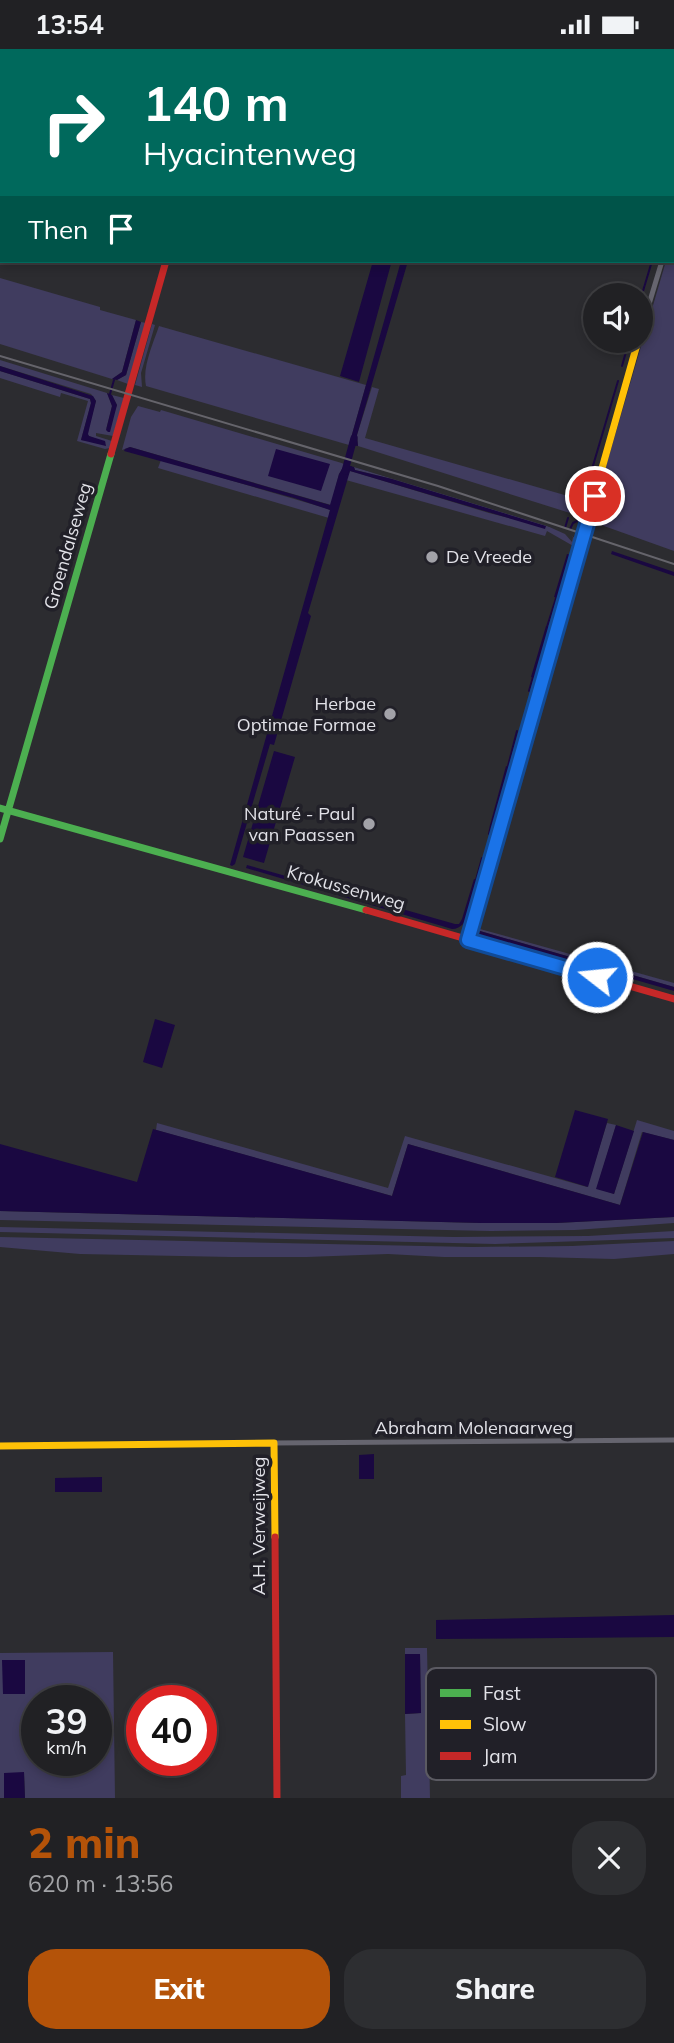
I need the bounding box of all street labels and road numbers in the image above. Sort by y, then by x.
street label: Groendalseweg [38,480,97,612]
street label: Krokussenweg [284,860,408,915]
street label: Abraham Molenaarweg [375,1416,573,1439]
street label: A.H. Verweijweg [247,1457,270,1595]

